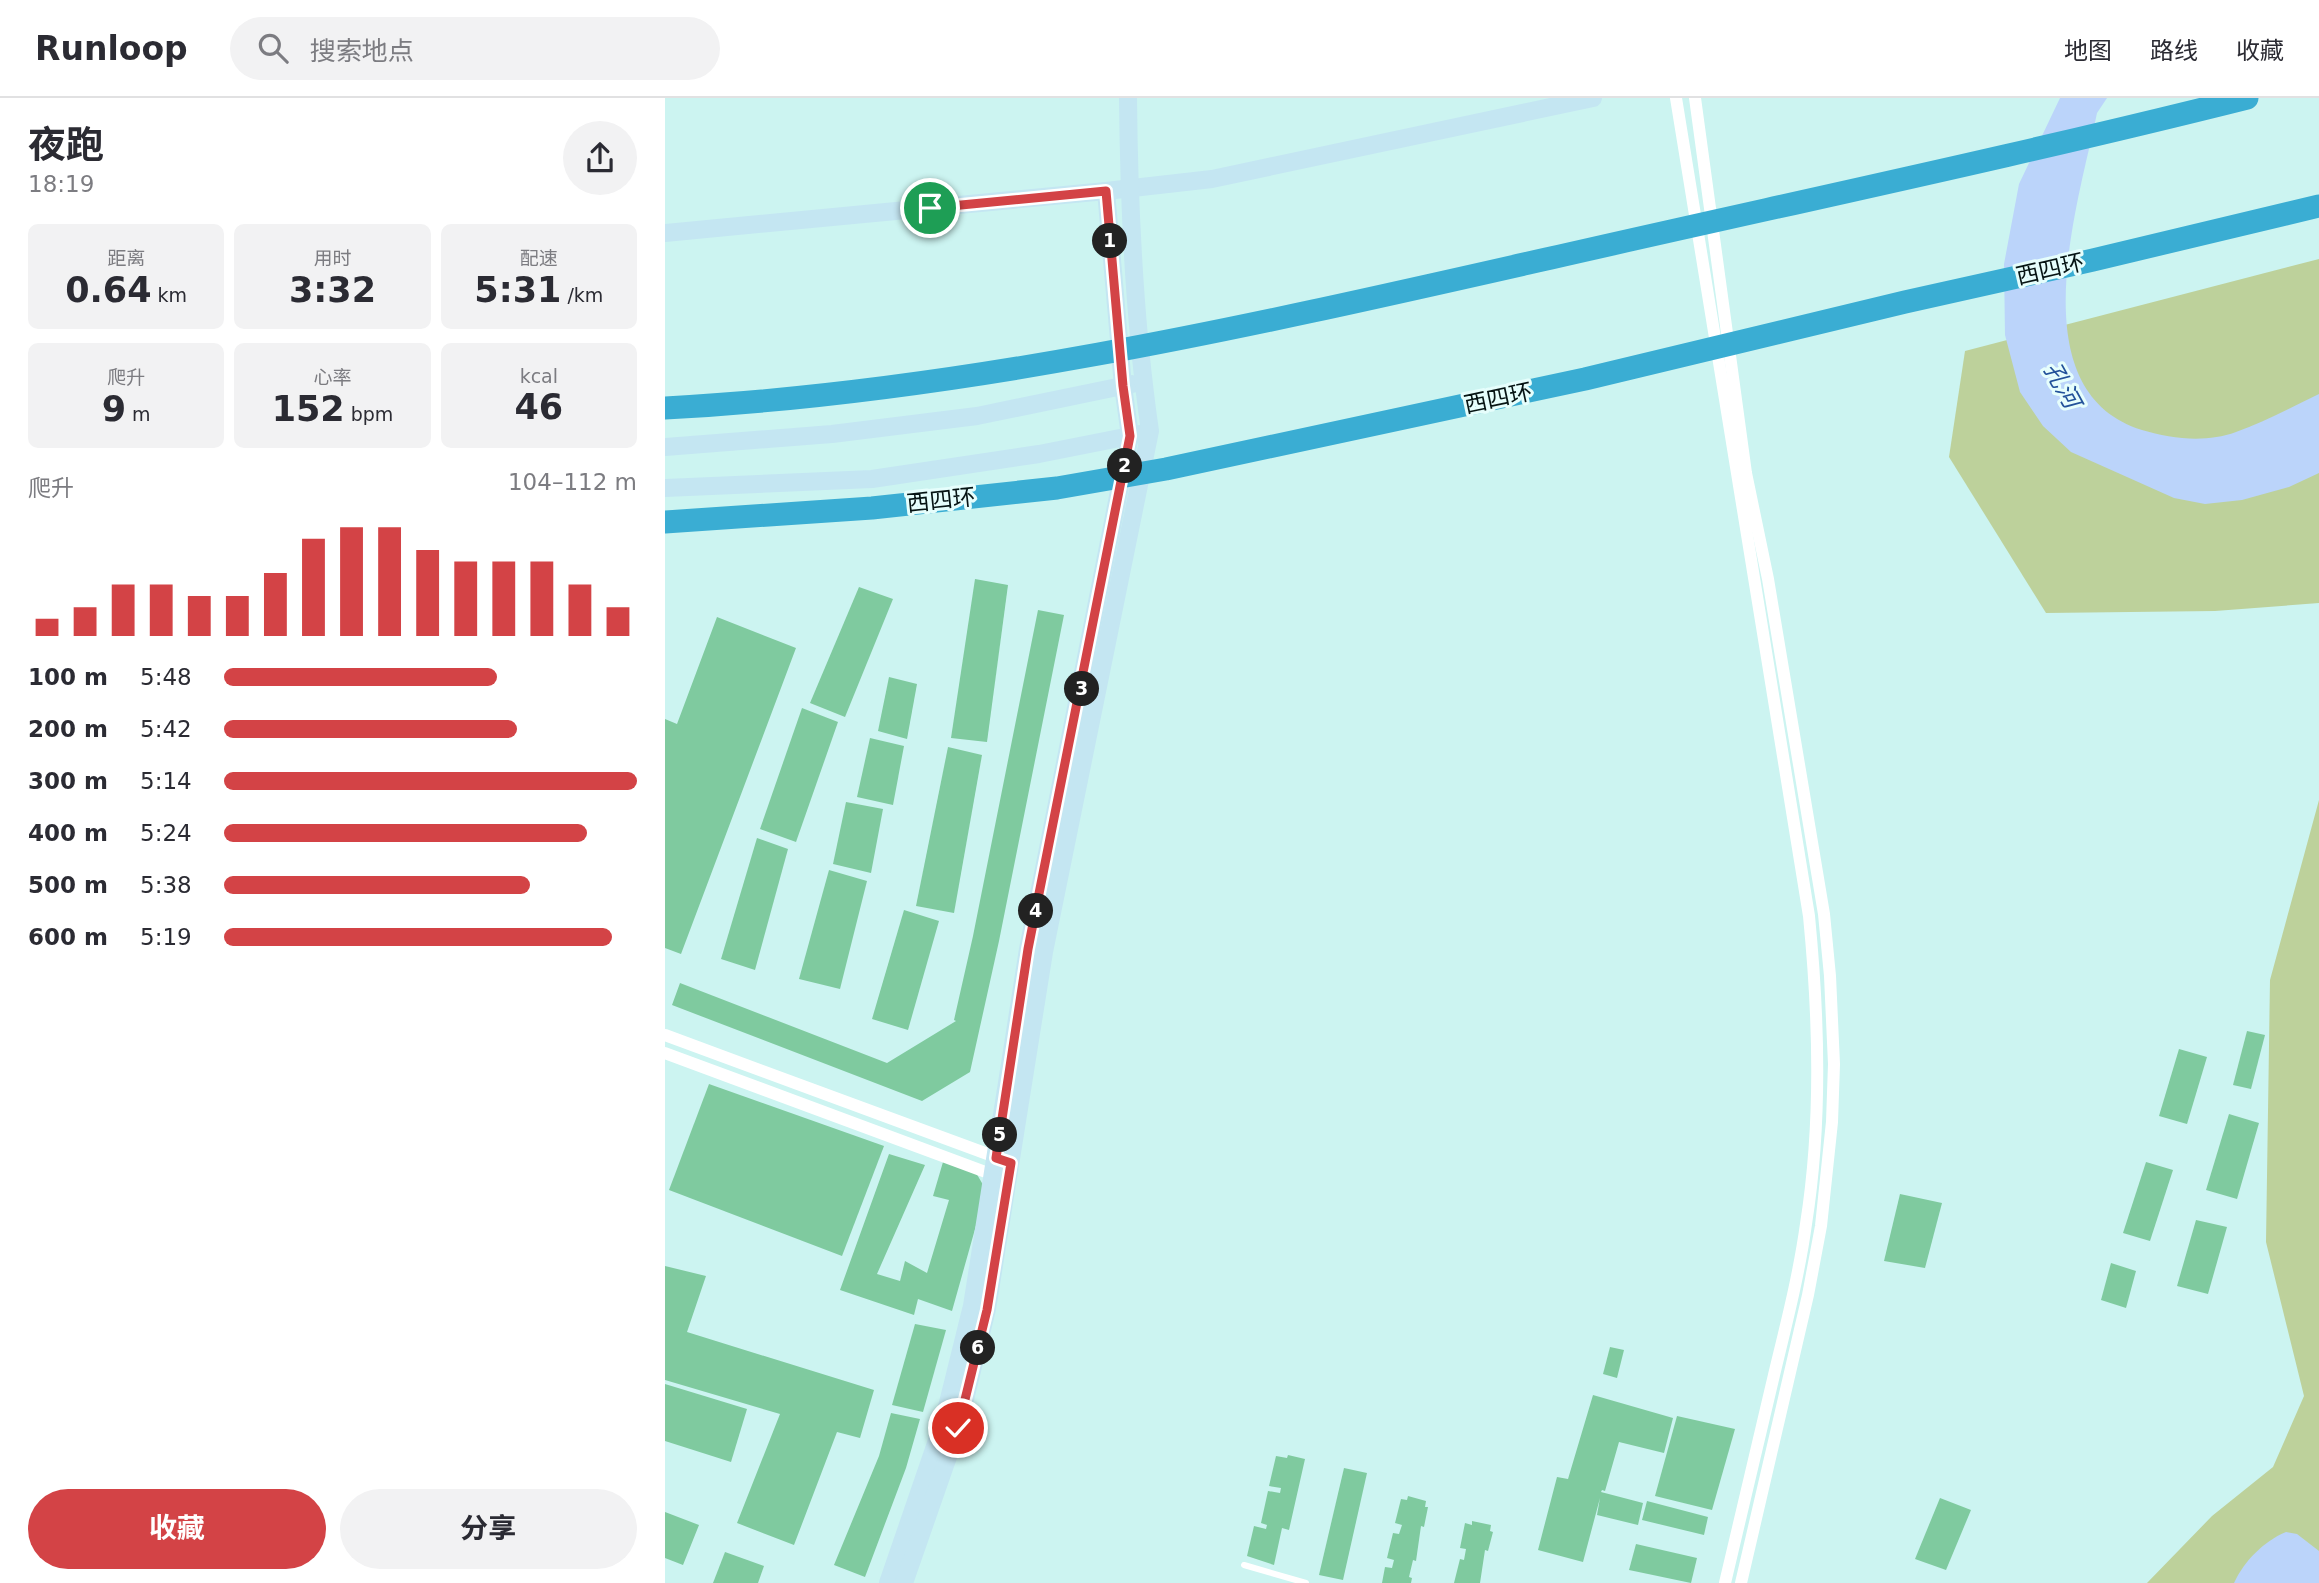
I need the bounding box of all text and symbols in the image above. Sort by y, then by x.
search box [230,17,720,80]
text: Runloop [35,29,188,68]
icon: search [254,29,292,67]
text: 搜索地点 [310,36,414,66]
text: 地图 [2064,37,2112,65]
text: 路线 [2150,37,2198,65]
text: 收藏 [2236,37,2284,65]
button: share [563,121,637,195]
text: 夜跑 [28,123,104,167]
text: 18:19 [28,171,94,197]
pin [900,178,960,238]
icon: arrive [911,189,949,227]
pin: 1 [1093,223,1127,258]
text: 1 [1103,229,1116,251]
text: 距离 [107,247,145,269]
text: 用时 [313,247,352,269]
text: 配速 [520,247,558,269]
street label: 西四环 [2013,249,2087,289]
text: 0.64 [65,270,152,310]
text: 3:32 [289,270,376,310]
text: 5:31 [474,270,561,310]
text: km [152,284,187,306]
text: /km [561,284,603,306]
water label: 孔河 [2038,357,2088,416]
text: kcal [520,365,558,387]
text: 爬升 [107,366,145,388]
text: 心率 [313,366,352,388]
street label: 西四环 [1462,378,1534,418]
text: 46 [514,387,563,427]
text: 9 [102,389,126,429]
text: 152 [272,389,345,429]
text: m [126,403,151,425]
text: bpm [345,403,393,425]
pin: 2 [1107,448,1142,484]
text: 2 [1118,454,1131,476]
text: 104–112 m [508,469,637,495]
text: 爬升 [28,475,74,501]
street label: 西四环 [905,483,977,517]
text: 100 m [28,664,108,690]
text: 5:48 [140,664,192,690]
pin: 3 [1065,672,1099,706]
text: 3 [1075,677,1088,699]
text: 200 m [28,716,108,742]
text: 5:42 [140,716,192,742]
text: 300 m [28,768,108,794]
text: 5:14 [140,768,192,794]
text: 400 m [28,820,108,846]
text: 5:24 [140,820,192,846]
text: 500 m [28,872,108,898]
text: 5:38 [140,872,192,898]
pin: 4 [1019,894,1053,928]
text: 4 [1029,899,1042,921]
text: 600 m [28,924,108,950]
text: 5:19 [140,924,192,950]
pin: 5 [983,1118,1017,1152]
text: 5 [993,1123,1006,1145]
pin: 6 [961,1330,995,1366]
text: 6 [971,1336,984,1358]
pin [928,1398,988,1458]
icon: check [939,1409,977,1447]
button: 收藏 [28,1489,326,1569]
button: 分享 [340,1489,637,1569]

